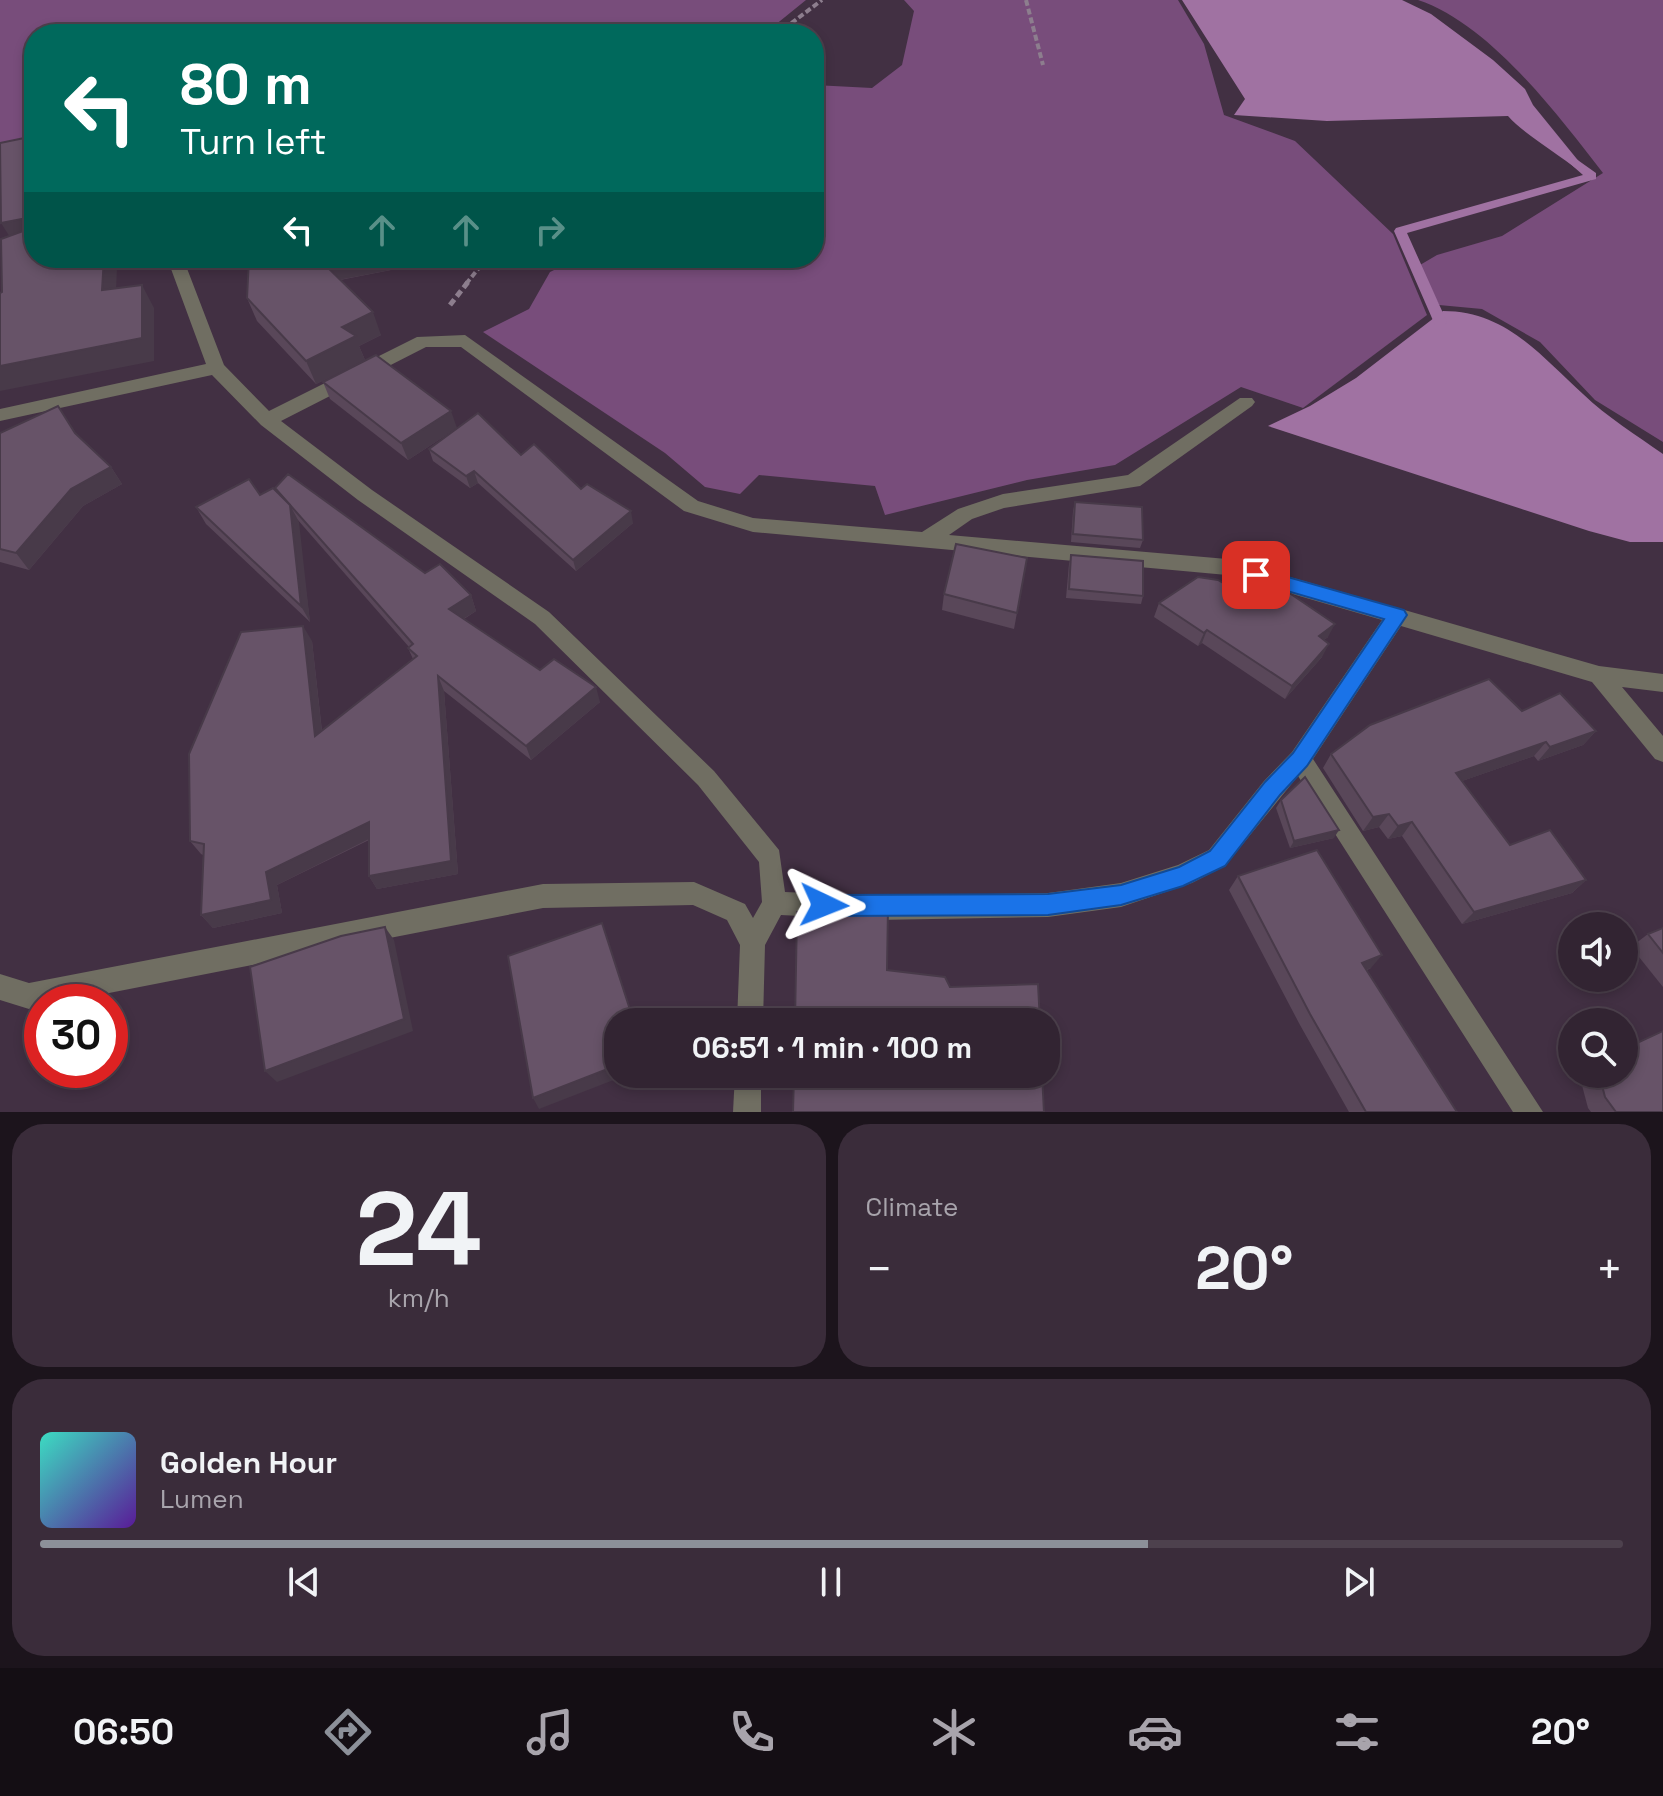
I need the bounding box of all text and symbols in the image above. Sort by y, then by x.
text: 80 m [180,49,312,120]
icon: left [48,56,152,160]
text: Turn left [180,119,327,165]
icon: left [276,208,320,252]
icon: ahead [360,208,404,252]
icon: ahead [444,208,488,252]
icon: right [528,208,572,252]
pin [1222,541,1290,609]
icon: arrive [1234,553,1278,597]
position arrow [782,863,866,947]
map controls [1558,912,1638,1088]
button: sound [1558,912,1638,992]
speed limit sign: 30 [24,984,128,1088]
button: search [1558,1008,1638,1088]
text: 06:51 · 1 min · 100 m [692,1028,972,1067]
text: 24 [356,1163,482,1295]
text: Climate [866,1190,958,1224]
text: 20° [1195,1230,1293,1307]
text: − [866,1241,893,1297]
text: + [1596,1241,1623,1297]
text: km/h [388,1281,450,1315]
text: Golden Hour [160,1443,337,1482]
text: Lumen [160,1482,244,1516]
icon: previous [282,1560,326,1604]
icon: pause [809,1560,853,1604]
icon: next [1337,1560,1381,1604]
icon: directions [320,1704,376,1760]
icon: music [522,1704,578,1760]
icon: phone [724,1704,780,1760]
icon: climate [926,1704,982,1760]
icon: car [1127,1704,1183,1760]
icon: filters [1329,1704,1385,1760]
text: 06:50 [73,1709,174,1755]
text: 20° [1531,1709,1590,1755]

